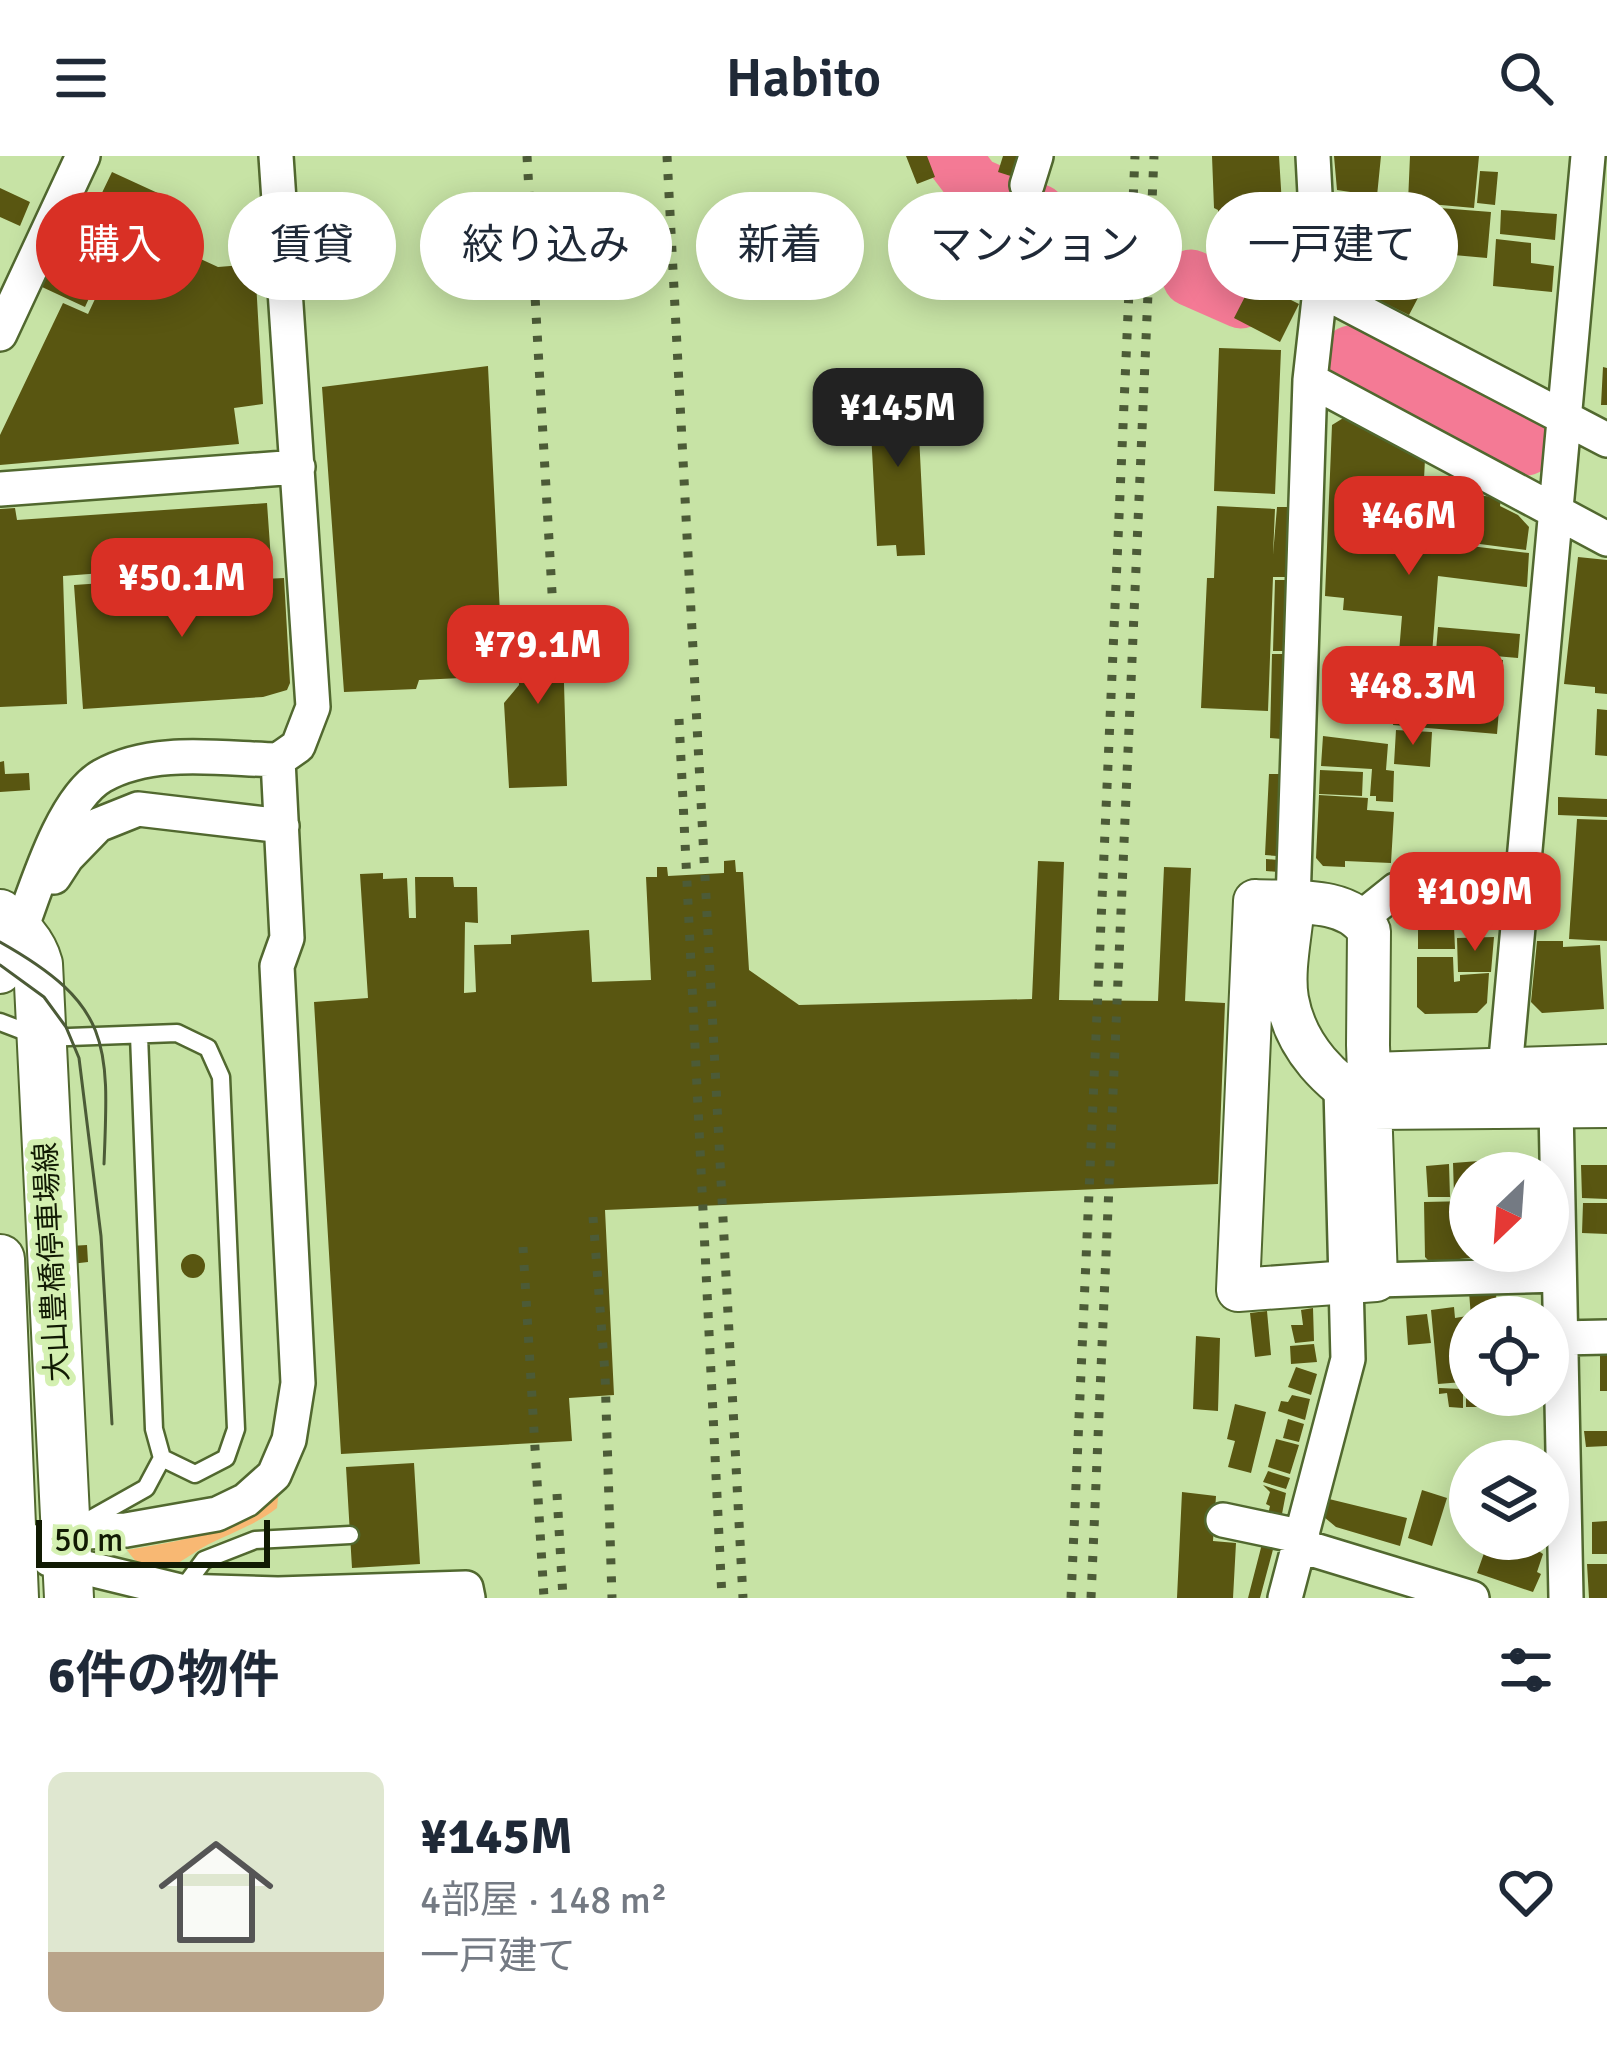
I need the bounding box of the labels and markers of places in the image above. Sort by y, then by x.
pin: ¥145M [814,368,982,470]
pin: ¥46M [1338,476,1480,578]
pin: ¥50.1M [84,538,280,640]
pin: ¥79.1M [440,605,636,707]
pin: ¥48.3M [1315,646,1511,748]
pin: ¥109M [1391,852,1559,954]

